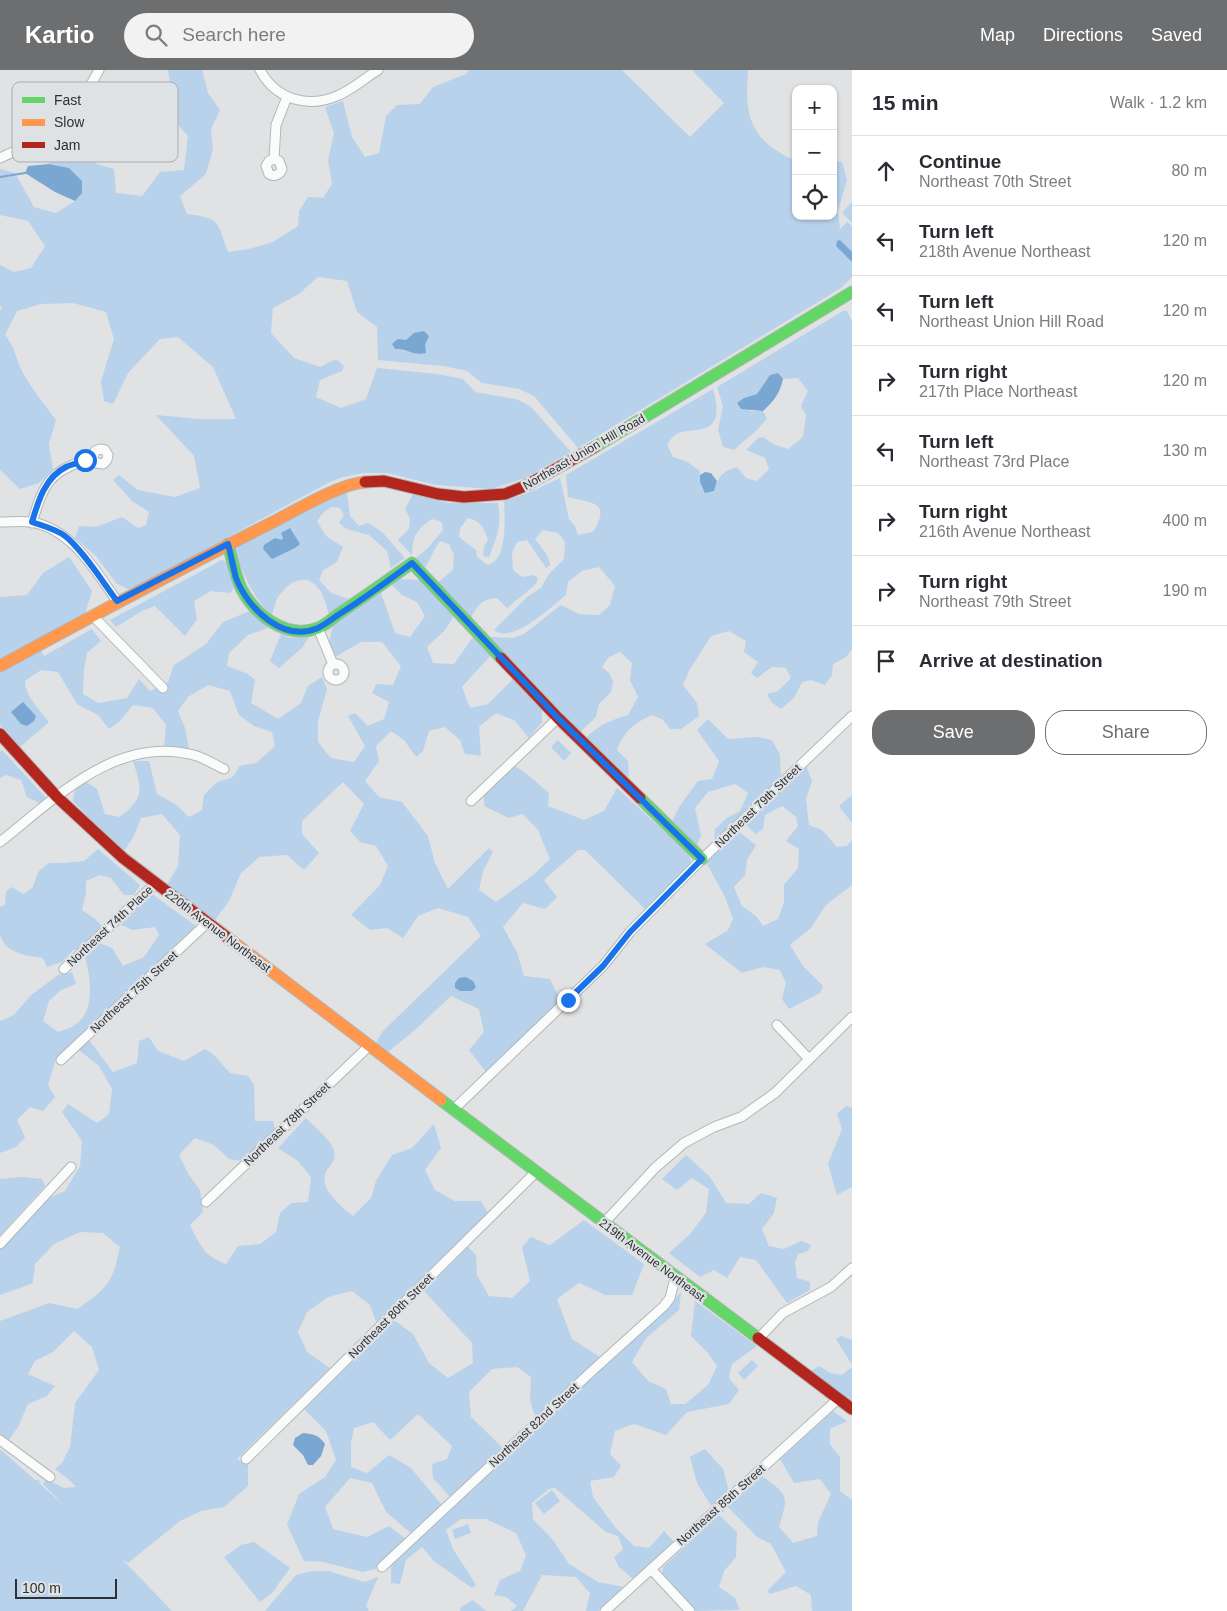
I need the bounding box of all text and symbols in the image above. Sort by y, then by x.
search box [124,13,474,58]
text: Kartio [25,21,94,48]
icon: search [142,21,170,49]
text: Search here [182,24,286,45]
text: Map [980,25,1015,45]
text: Directions [1043,25,1123,45]
text: Saved [1151,25,1202,45]
legend [12,82,178,162]
map controls [792,85,837,220]
button: + [792,85,837,130]
text: 15 min [872,91,939,114]
text: Fast [54,92,81,108]
text: Walk · 1.2 km [1110,94,1207,111]
text: Slow [54,114,85,130]
button: − [792,130,837,175]
text: Jam [54,137,80,153]
text: Continue [919,151,1001,172]
icon: ahead [872,157,900,185]
text: 80 m [1171,162,1207,179]
text: Northeast 70th Street [919,173,1071,190]
button: locate [792,175,837,220]
text: Turn left [919,221,994,242]
icon: left [872,227,900,255]
text: 120 m [1163,232,1207,249]
text: 218th Avenue Northeast [919,243,1090,260]
text: Turn left [919,291,994,312]
icon: left [872,297,900,325]
text: 120 m [1163,302,1207,319]
text: Northeast Union Hill Road [919,313,1104,330]
text: Turn right [919,361,1007,382]
icon: right [872,367,900,395]
text: 120 m [1163,372,1207,389]
text: 217th Place Northeast [919,383,1077,400]
street label: Northeast Union Hill Road [520,411,648,493]
text: Turn left [919,431,994,452]
icon: left [872,437,900,465]
text: 130 m [1163,442,1207,459]
route start [74,449,97,472]
text: Northeast 73rd Place [919,453,1069,470]
text: Turn right [919,501,1007,522]
icon: right [872,507,900,535]
text: 400 m [1163,512,1207,529]
text: 216th Avenue Northeast [919,523,1090,540]
text: Turn right [919,571,1007,592]
icon: right [872,577,900,605]
text: 190 m [1163,582,1207,599]
text: Northeast 79th Street [919,593,1071,610]
icon: arrive [872,647,900,675]
text: Arrive at destination [919,650,1103,671]
button: Save [872,710,1035,755]
button: Share [1045,710,1207,755]
street label: Northeast 79th Street [712,761,804,851]
street label: Northeast 74th Place [64,882,156,969]
street label: 220th Avenue Northeast [162,887,274,976]
street label: Northeast 75th Street [88,948,181,1036]
route end [557,989,580,1012]
street label: Northeast 78th Street [241,1079,333,1169]
street label: 219th Avenue Northeast [596,1216,708,1305]
street label: Northeast 80th Street [346,1270,437,1361]
street label: Northeast 82nd Street [486,1379,582,1470]
street label: Northeast 85th Street [674,1461,769,1548]
scale bar [15,1576,118,1599]
text: 100 m [22,1580,61,1596]

